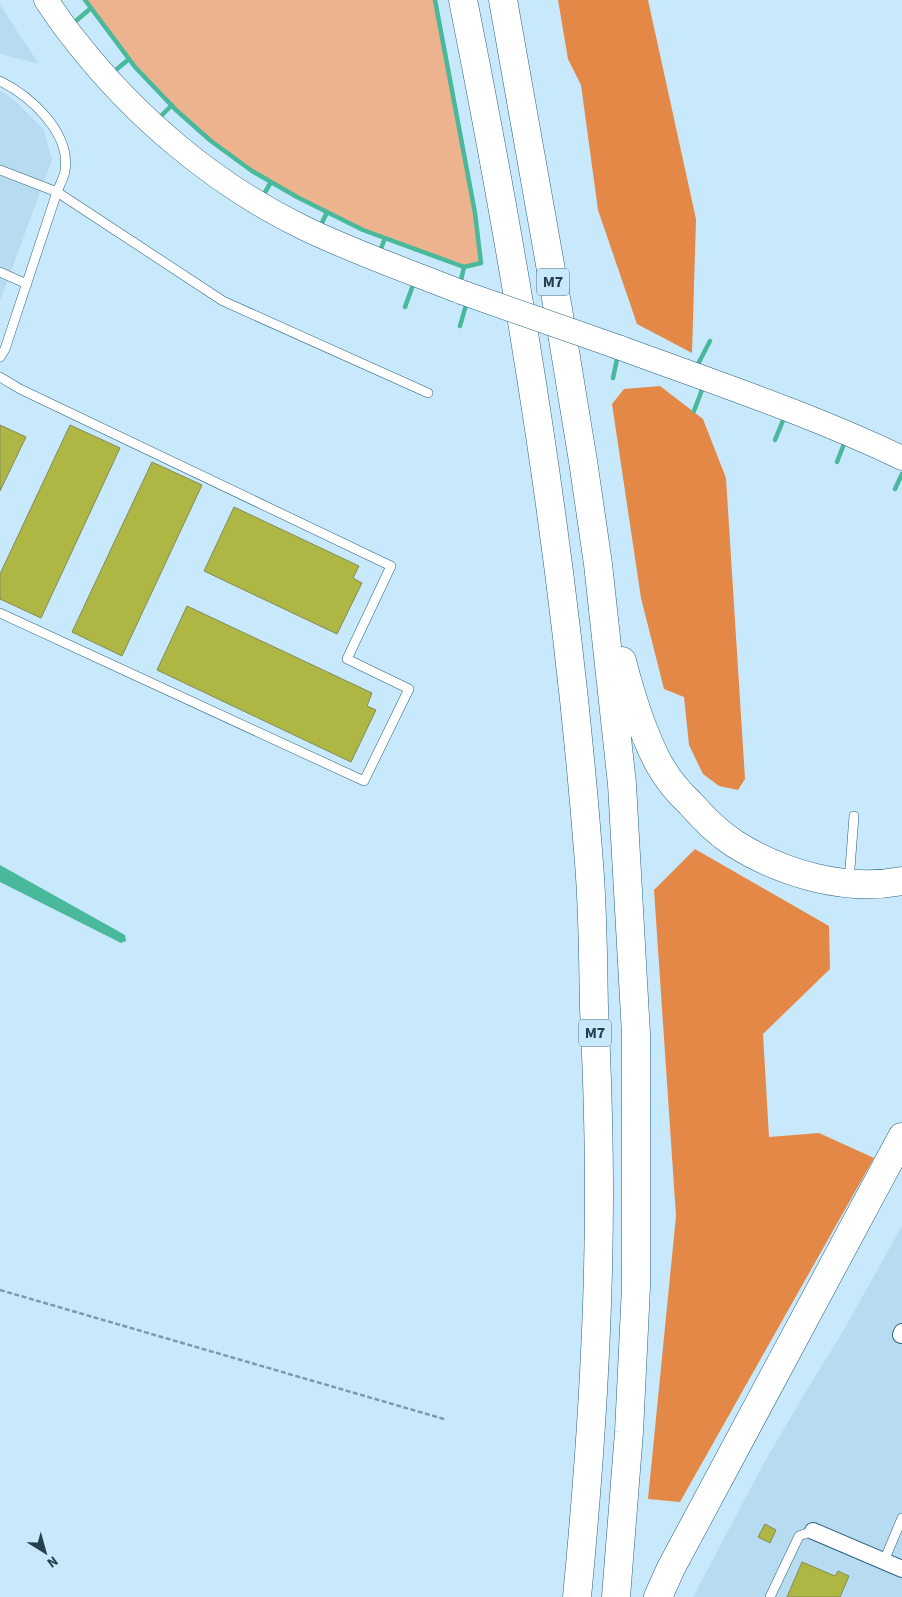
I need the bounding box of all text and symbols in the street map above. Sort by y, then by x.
road number: M7 [537,268,569,296]
road number: M7 [579,1020,611,1046]
north arrow [20,1527,70,1577]
text: N [42,1551,62,1572]

